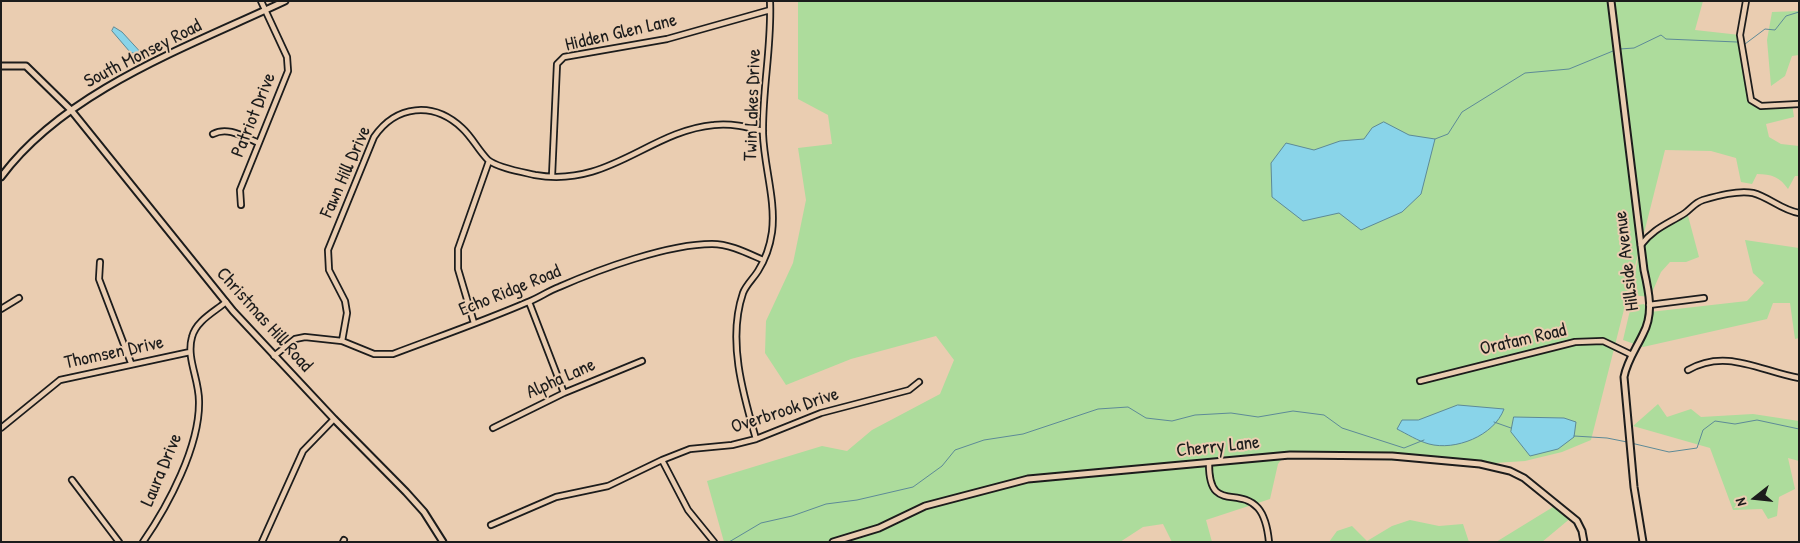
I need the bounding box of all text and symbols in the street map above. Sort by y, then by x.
street label: Hidden Glen Lane [563,9,679,57]
street label: South Monsey Road [80,15,206,93]
street label: Twin Lakes Drive [740,48,766,162]
street label: Patriot Drive [227,69,281,161]
street label: Fawn Hill Drive [316,123,376,221]
street label: Hillside Avenue [1610,210,1644,312]
street label: Echo Ridge Road [456,260,564,322]
street label: Christmas Hill Road [211,263,317,377]
street label: Oratam Road [1478,319,1568,361]
street label: Thomsen Drive [62,331,166,375]
street label: Alpha Lane [523,354,599,404]
street label: Overbrook Drive [728,383,842,439]
street label: Laura Drive [136,430,188,510]
street label: Cherry Lane [1175,431,1261,463]
north arrow [1730,473,1780,523]
text: N [1730,496,1750,508]

